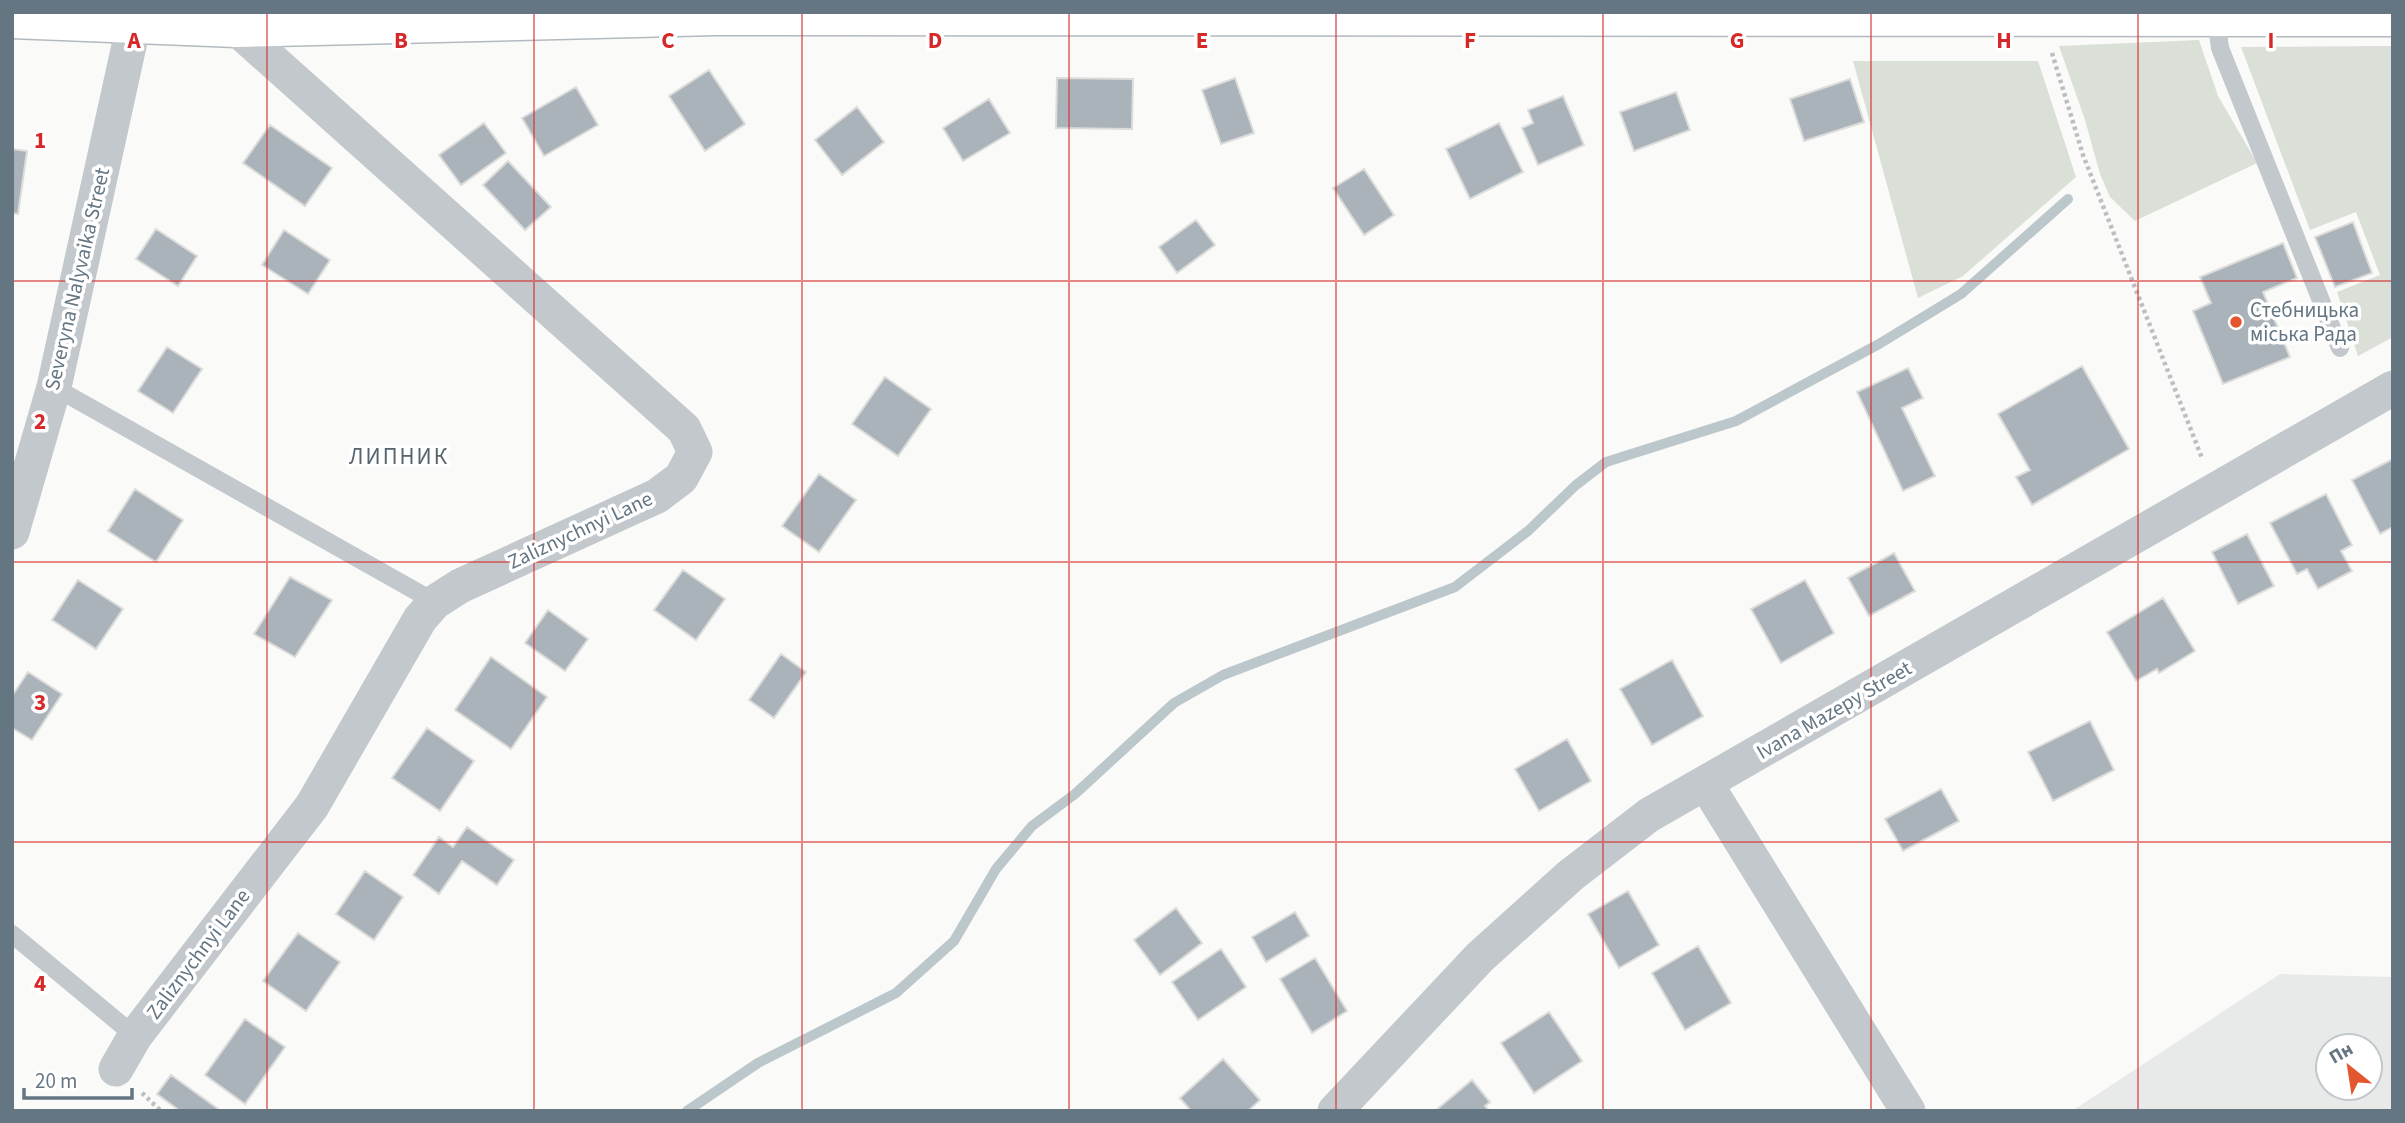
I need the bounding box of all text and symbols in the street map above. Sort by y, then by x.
text: A [126,24,141,57]
text: B [394,24,408,57]
text: C [661,24,675,57]
text: D [928,24,942,57]
text: E [1196,24,1208,57]
text: F [1464,24,1476,57]
text: G [1730,24,1744,57]
text: H [1996,24,2012,57]
text: I [2268,24,2274,57]
text: 1 [34,124,46,157]
street label: Severyna Nalyvaika Street [37,165,117,393]
place label: Стебницька міська Рада [2250,295,2359,349]
marker: Стебницька міська Рада [2228,314,2244,330]
text: 2 [34,405,46,438]
district label: ЛИПНИК [349,440,449,473]
street label: Zaliznychnyi Lane [503,483,657,577]
street label: Ivana Mazepy Street [1751,653,1917,767]
text: 3 [34,686,46,719]
street label: Zaliznychnyi Lane [139,882,257,1026]
text: 4 [34,967,46,1000]
north arrow [2314,1032,2384,1102]
text: Пн [2324,1036,2358,1071]
scale bar [24,1056,133,1100]
text: 20 m [35,1066,77,1096]

